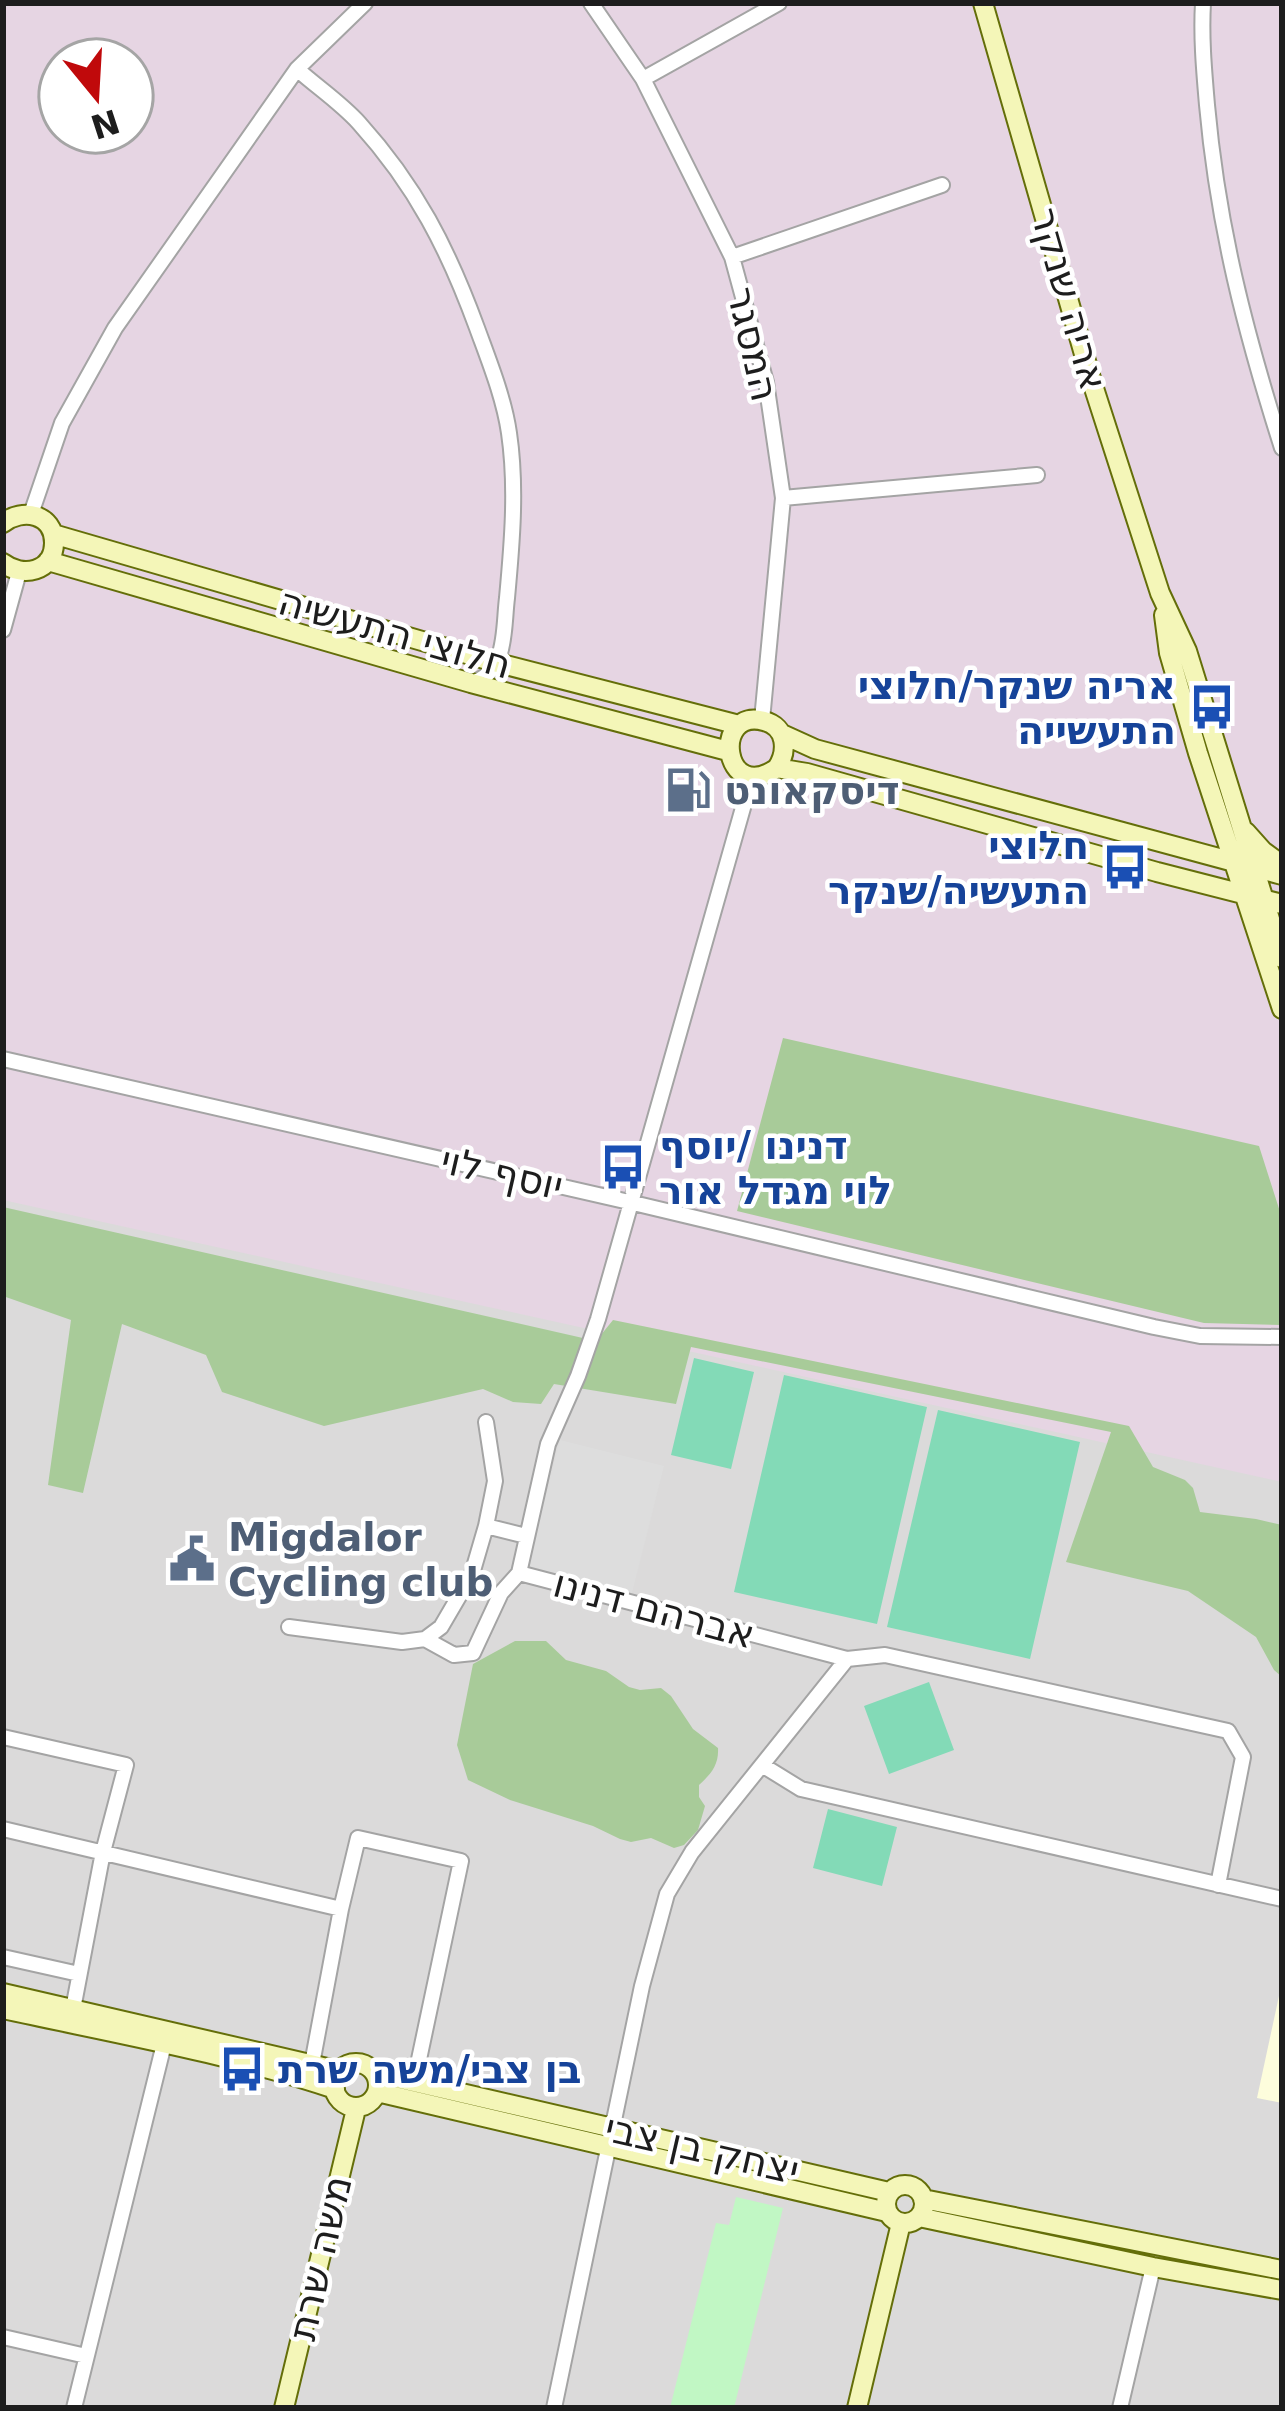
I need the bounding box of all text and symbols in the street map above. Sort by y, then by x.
north arrow [36,36,156,156]
text: N [86,101,124,147]
street label: אריה שנקר [1022,203,1116,395]
street label: המסגר [718,283,788,405]
street label: חלוצי התעשיה [273,578,517,688]
place label: אריה שנקר/חלוצי התעשייה [858,663,1176,753]
bus stop icon: אריה שנקר/חלוצי התעשייה [1187,682,1237,732]
fuel station icon: דיסקאונט [663,765,713,815]
place label: דיסקאונט [724,768,900,813]
place label: חלוצי התעשיה/שנקר [828,823,1089,913]
bus stop icon: חלוצי התעשיה/שנקר [1100,842,1150,892]
place label: דנינו /יוסף לוי מגדל אור [659,1123,892,1213]
street label: יוסף לוי [437,1137,567,1209]
bus stop icon: דנינו /יוסף לוי מגדל אור [598,1142,648,1192]
place label: Migdalor Cycling club [228,1515,493,1605]
public building icon: Migdalor Cycling club [167,1534,217,1584]
street label: אברהם דנינו [549,1561,759,1657]
bus stop icon: בן צבי/משה שרת [217,2044,267,2094]
place label: בן צבי/משה שרת [278,2047,582,2092]
street label: יצחק בן צבי [601,2105,803,2193]
street label: משה שרת [279,2171,361,2345]

